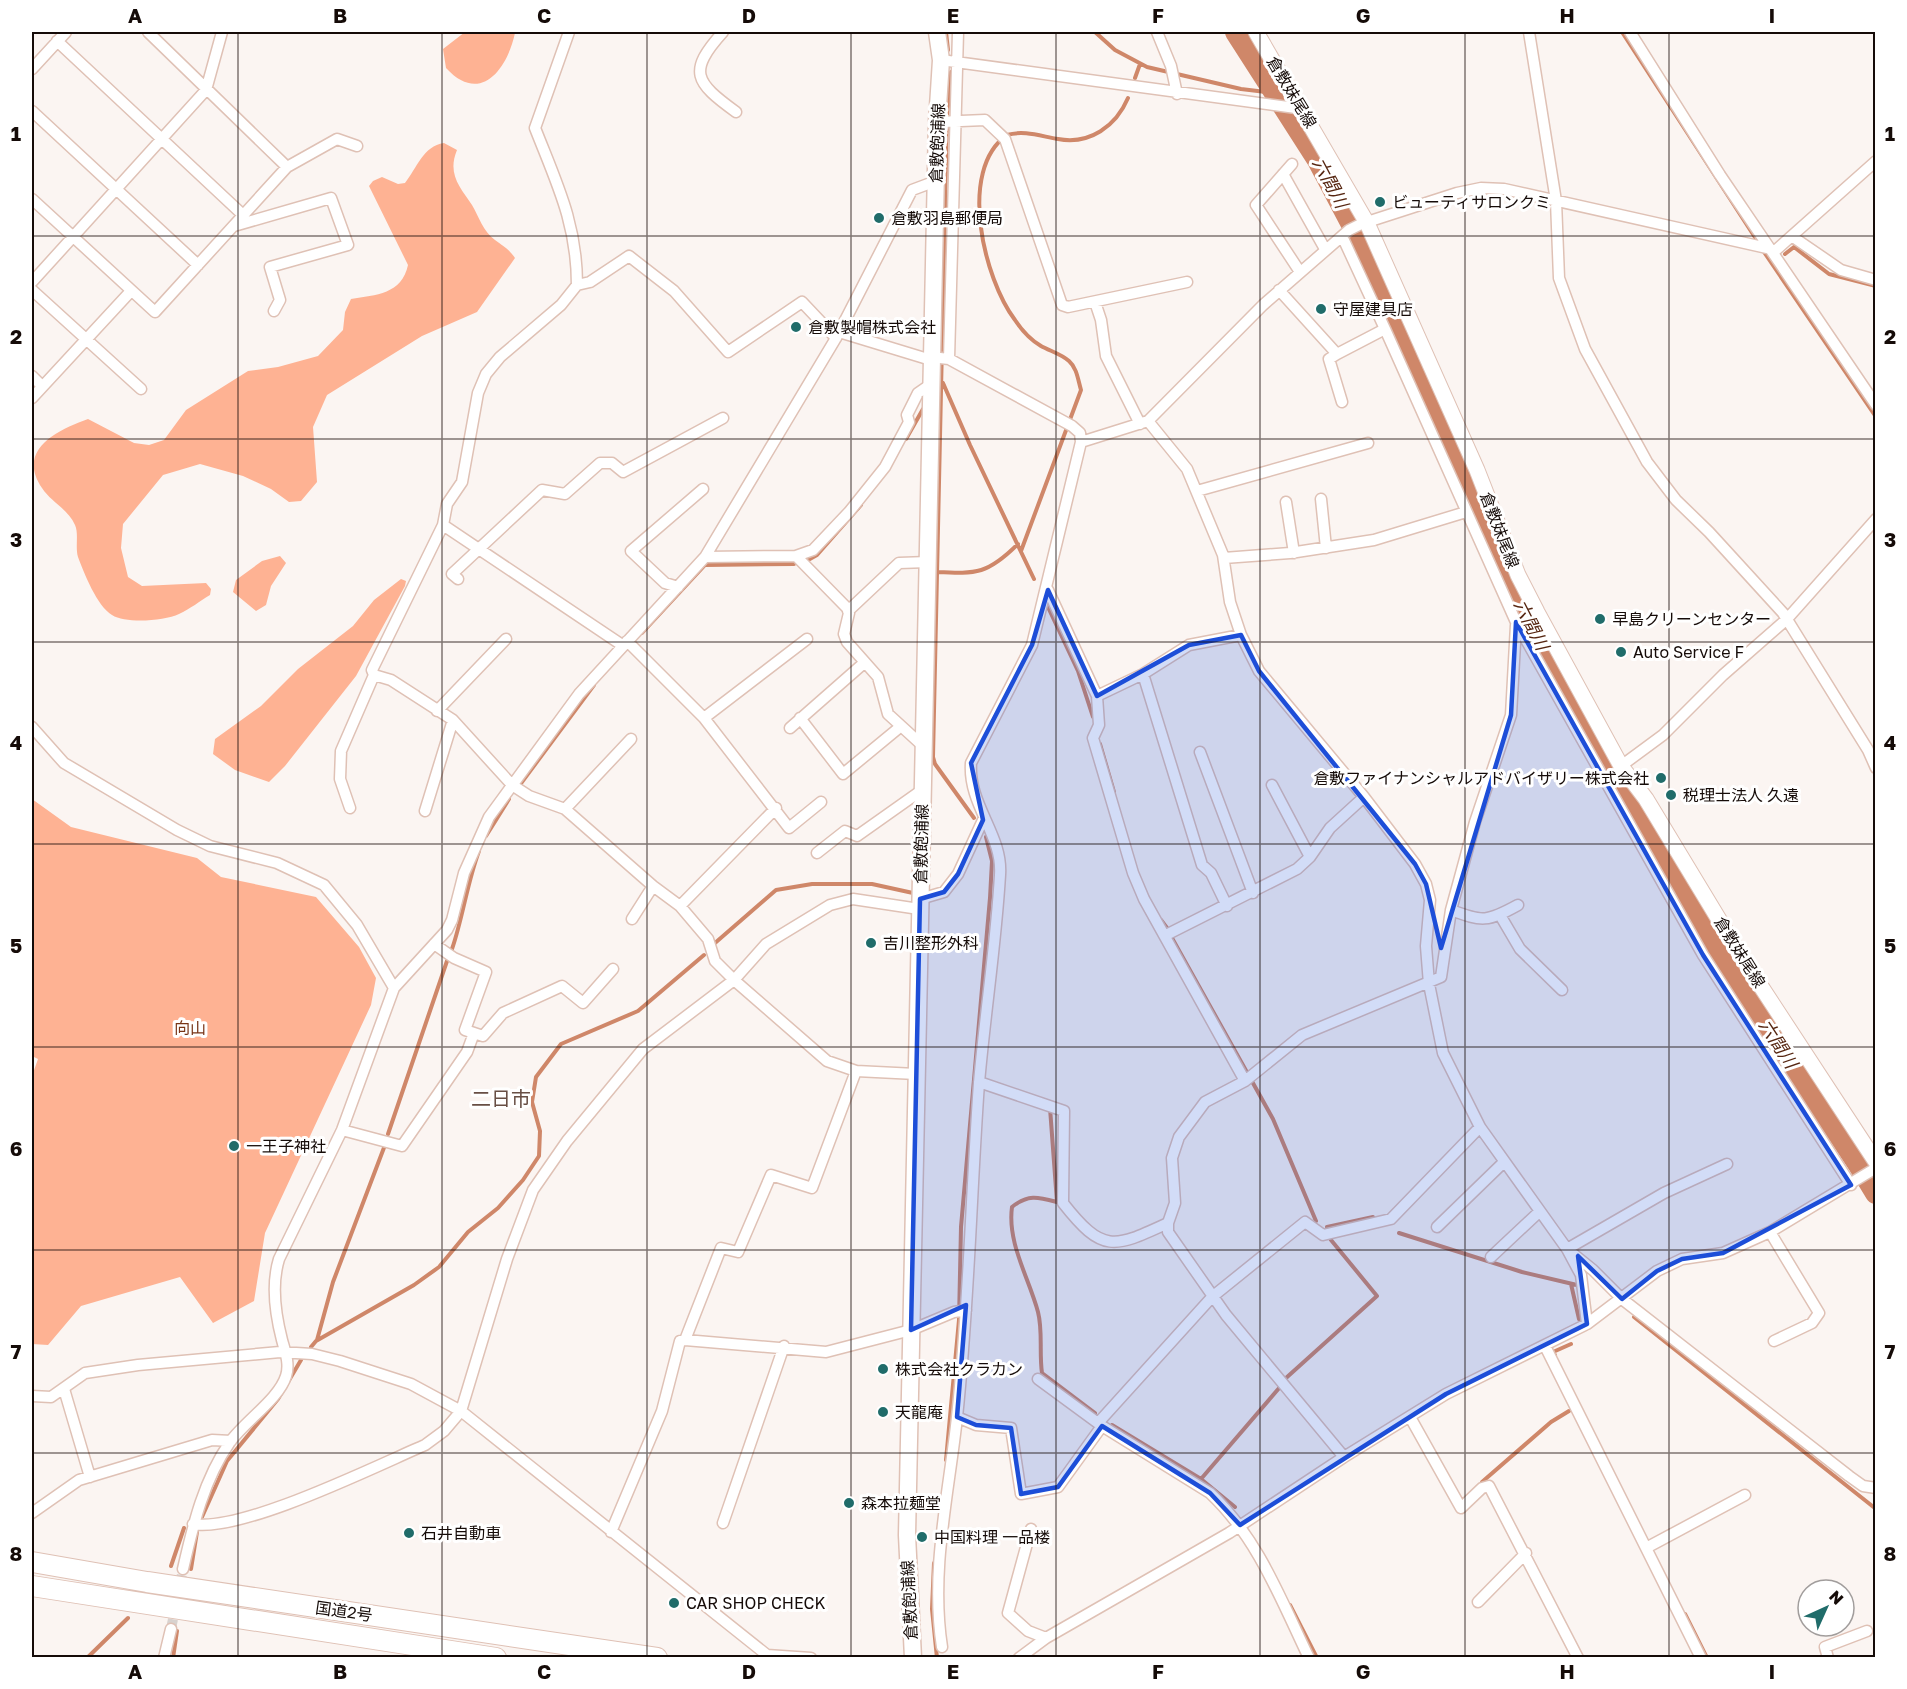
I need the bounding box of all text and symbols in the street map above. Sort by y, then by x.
text: A [128,3,142,27]
text: B [333,3,347,27]
text: C [537,3,551,27]
text: D [742,3,756,27]
text: E [947,3,959,27]
text: F [1152,3,1164,27]
text: G [1356,3,1370,27]
text: H [1559,3,1575,27]
text: I [1769,3,1775,27]
street label: 倉敷妹尾線 [1263,53,1321,131]
street label: 倉敷飽浦線 [926,103,948,183]
text: 1 [11,121,21,145]
text: 1 [1885,121,1895,145]
water label: 六間川 [1308,154,1354,213]
place label: ビューティサロンクミ [1392,192,1551,212]
marker: ビューティサロンクミ [1373,195,1387,209]
place label: 倉敷羽島郵便局 [891,208,1003,228]
marker: 倉敷羽島郵便局 [872,211,886,225]
place label: 守屋建具店 [1333,299,1413,319]
marker: 守屋建具店 [1314,302,1328,316]
place label: 倉敷製帽株式会社 [808,317,936,337]
marker: 倉敷製帽株式会社 [789,320,803,334]
text: 2 [10,324,22,348]
text: 2 [1884,324,1896,348]
street label: 倉敷妹尾線 [1476,489,1524,571]
text: 3 [10,527,22,551]
text: 3 [1884,527,1896,551]
water label: 六間川 [1510,595,1555,655]
place label: 早島クリーンセンター [1612,609,1771,629]
marker: 早島クリーンセンター [1593,612,1607,626]
place label: Auto Service F [1633,642,1744,662]
marker: Auto Service F [1614,645,1628,659]
text: 4 [10,730,22,754]
text: 4 [1884,730,1896,754]
place label: 倉敷ファイナンシャルアドバイザリー株式会社 [1313,768,1649,788]
marker: 倉敷ファイナンシャルアドバイザリー株式会社 [1654,771,1668,785]
place label: 税理士法人 久遠 [1683,785,1799,805]
marker: 税理士法人 久遠 [1664,788,1678,802]
street label: 倉敷飽浦線 [910,804,932,884]
street label: 倉敷妹尾線 [1710,913,1770,991]
text: 5 [10,933,22,957]
place label: 吉川整形外科 [883,933,979,953]
text: 5 [1884,933,1896,957]
marker: 吉川整形外科 [864,936,878,950]
water label: 六間川 [1755,1015,1804,1074]
park label: 向山 [174,1018,206,1038]
district label: 二日市 [471,1086,531,1110]
text: 6 [10,1136,22,1160]
place label: 一王子神社 [246,1136,326,1156]
text: 6 [1884,1136,1896,1160]
marker: 一王子神社 [227,1139,241,1153]
text: 7 [11,1339,22,1363]
text: 7 [1885,1339,1896,1363]
place label: 株式会社クラカン [895,1359,1023,1379]
marker: 株式会社クラカン [876,1362,890,1376]
place label: 天龍庵 [895,1402,943,1422]
marker: 天龍庵 [876,1405,890,1419]
place label: 森本拉麺堂 [861,1493,941,1513]
marker: 森本拉麺堂 [842,1496,856,1510]
place label: 石井自動車 [421,1523,501,1543]
marker: 石井自動車 [402,1526,416,1540]
place label: 中国料理 一品楼 [934,1527,1050,1547]
marker: 中国料理 一品楼 [915,1530,929,1544]
text: 8 [10,1541,22,1565]
text: 8 [1884,1541,1896,1565]
street label: 倉敷飽浦線 [897,1560,921,1640]
north arrow [1796,1578,1856,1638]
text: N [1825,1586,1848,1609]
place label: CAR SHOP CHECK [686,1593,826,1613]
marker: CAR SHOP CHECK [667,1596,681,1610]
street label: 国道2号 [314,1597,374,1625]
text: A [128,1659,142,1683]
text: B [333,1659,347,1683]
text: C [537,1659,551,1683]
text: D [742,1659,756,1683]
text: E [947,1659,959,1683]
text: F [1152,1659,1164,1683]
text: G [1356,1659,1370,1683]
text: H [1559,1659,1575,1683]
text: I [1769,1659,1775,1683]

